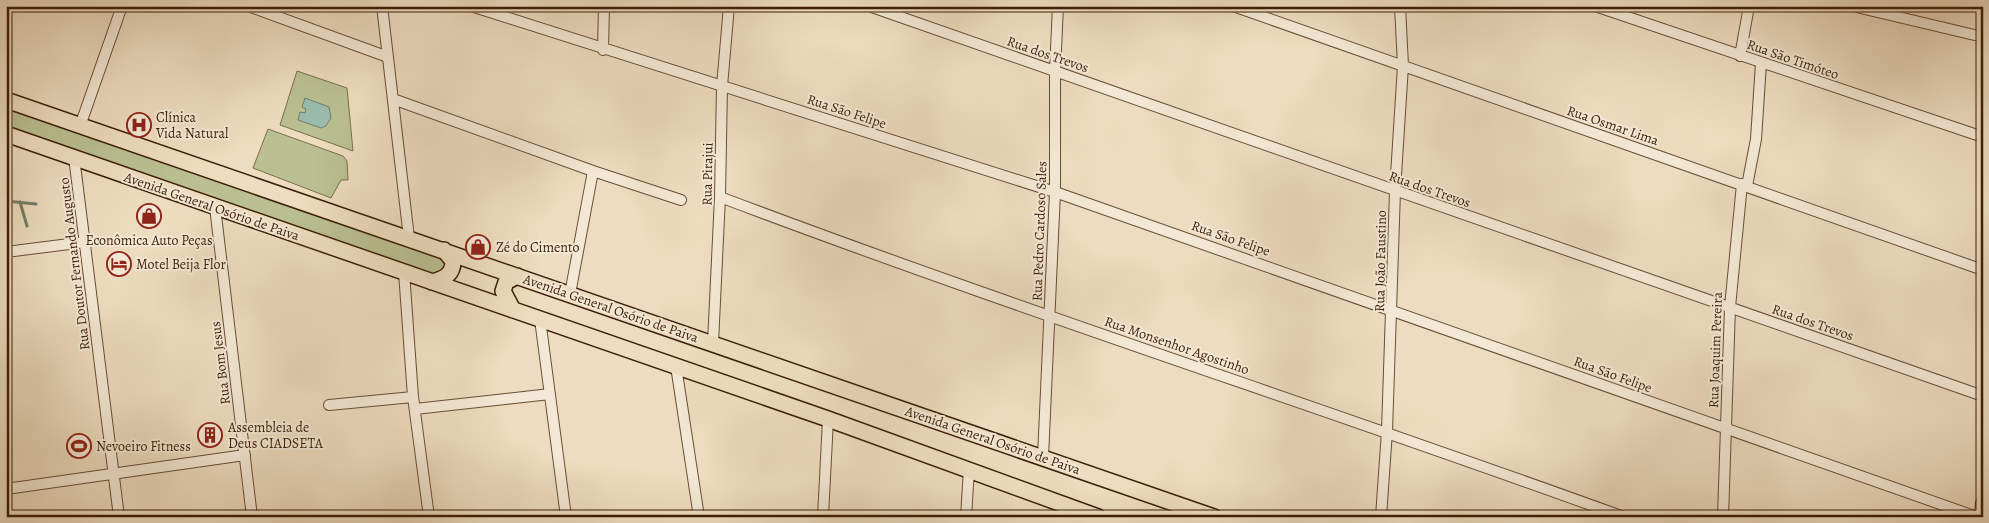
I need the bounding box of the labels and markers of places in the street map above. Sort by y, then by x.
place label: Clínica Vida Natural [155,108,229,143]
hospital icon: Clínica Vida Natural [126,112,152,138]
shop icon: Econômica Auto Peças [136,203,162,229]
place label: Econômica Auto Peças [85,231,213,250]
shop icon: Zé do Cimento [465,234,491,260]
place label: Zé do Cimento [496,238,580,257]
hotel icon: Motel Beija Flor [106,251,132,277]
place label: Motel Beija Flor [136,255,226,274]
place label: Assembleia de Deus CIADSETA [227,418,324,453]
building icon: Assembleia de Deus CIADSETA [197,422,223,448]
sports icon: Nevoeiro Fitness [66,433,92,459]
place label: Nevoeiro Fitness [96,437,191,456]

